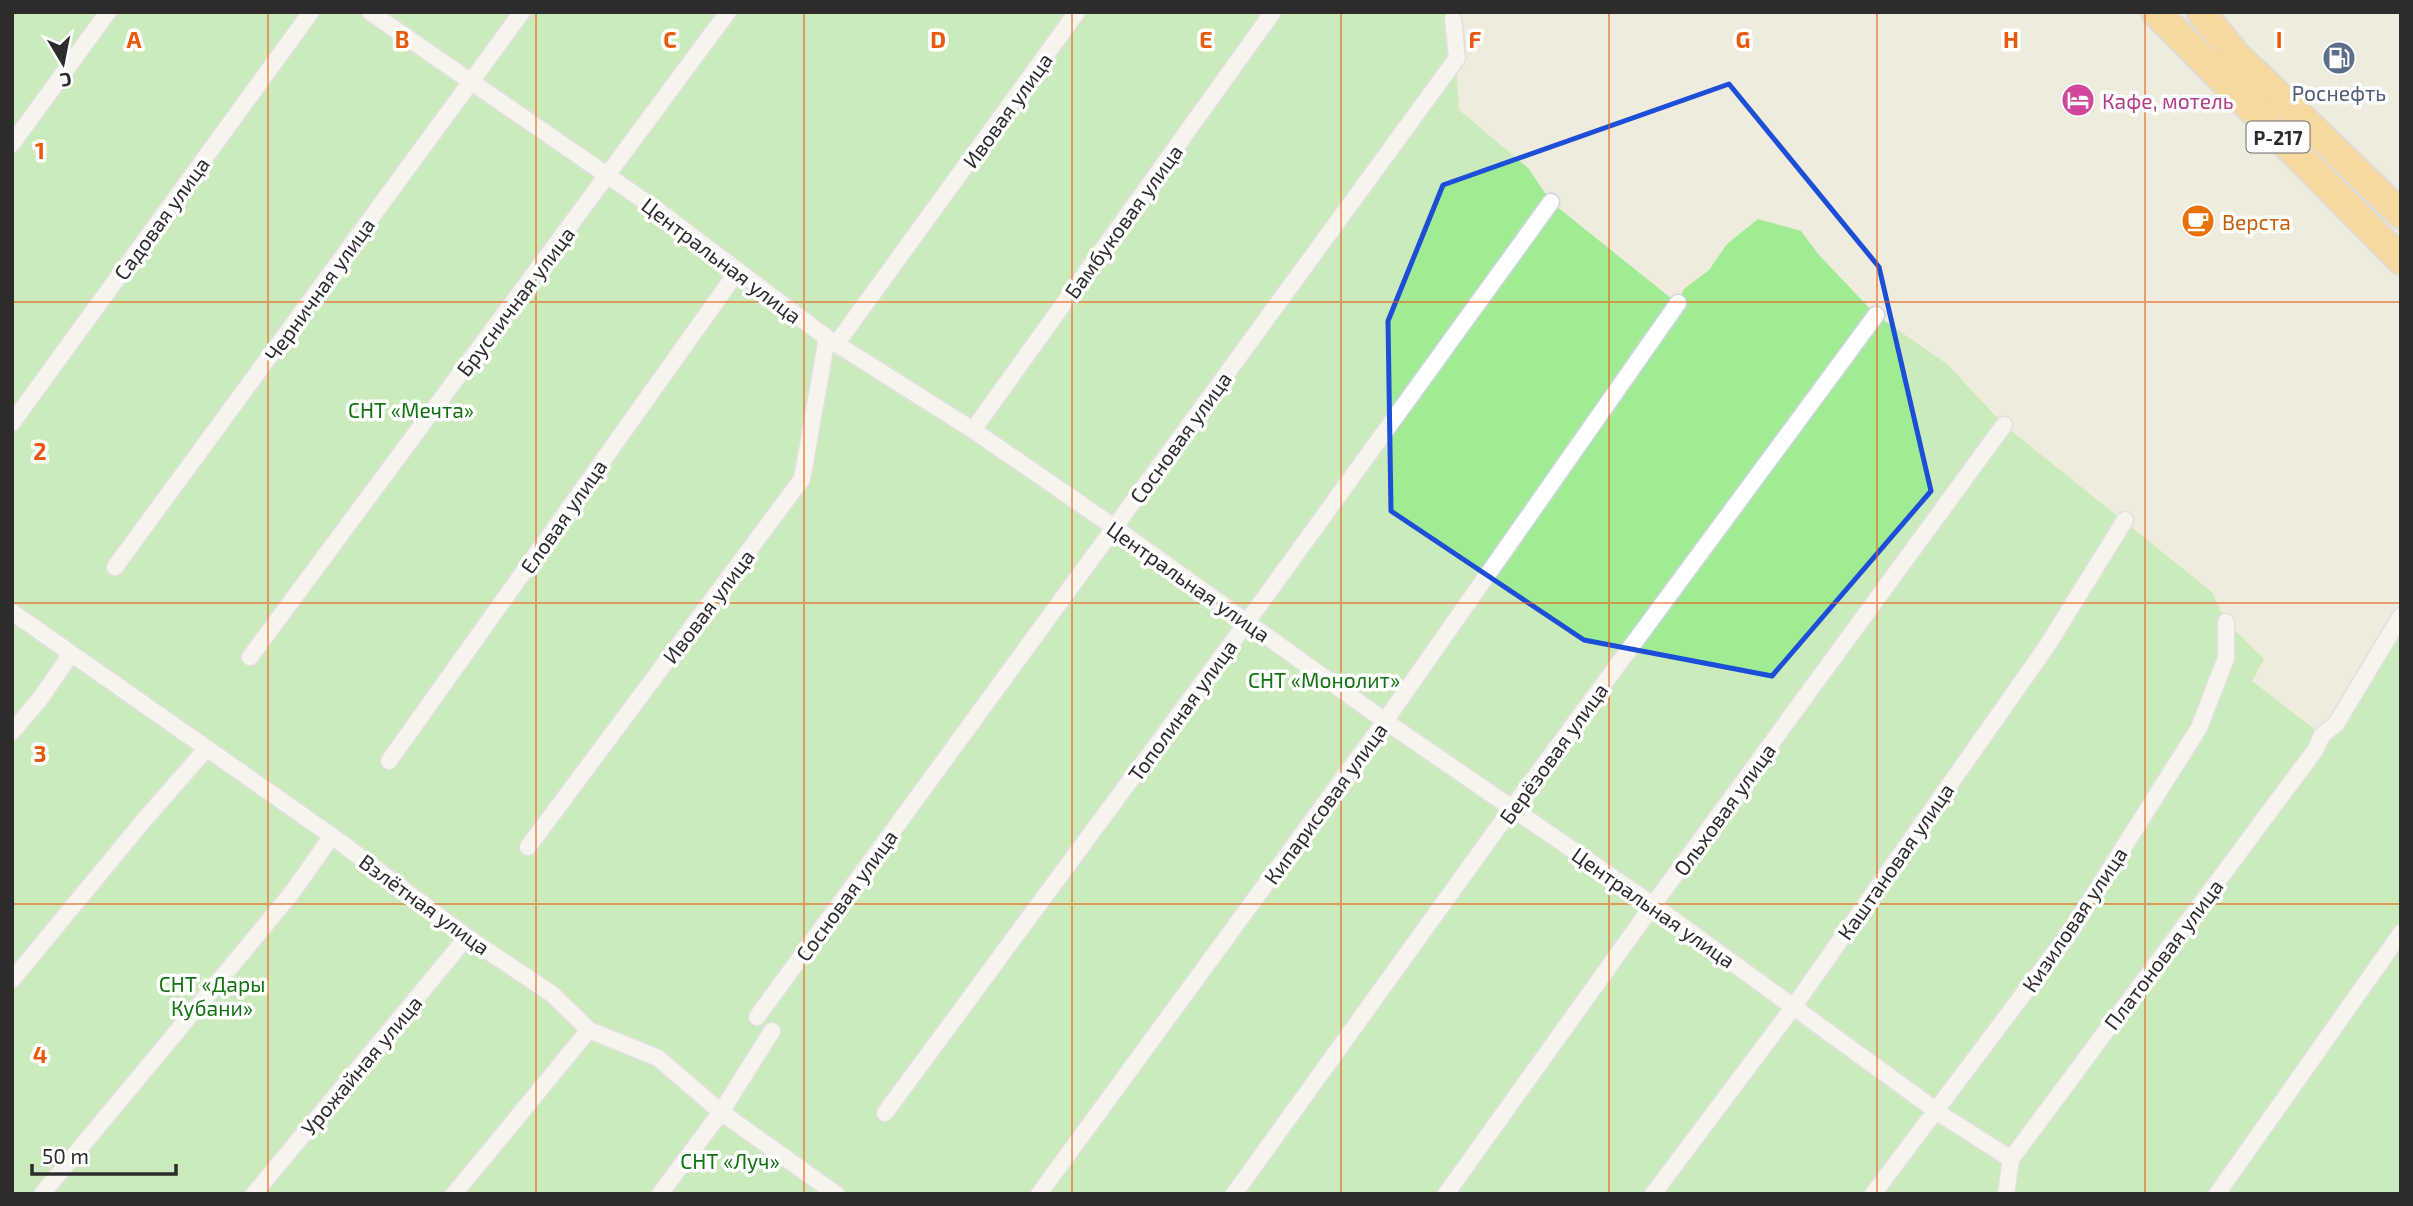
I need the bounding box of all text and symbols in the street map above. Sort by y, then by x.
text: A [126,25,142,53]
text: B [395,25,409,53]
text: C [663,25,677,53]
text: D [930,25,946,53]
text: E [1199,25,1213,53]
text: F [1469,25,1482,53]
text: G [1736,25,1750,53]
text: H [2003,25,2019,53]
text: I [2276,25,2282,53]
north arrow [28,28,98,98]
fuel station icon: Роснефть [2320,39,2358,77]
street label: Ивовая улица [957,48,1058,173]
text: С [59,68,74,93]
place label: Роснефть [2292,80,2386,105]
hotel icon: Кафе, мотель [2059,81,2097,119]
place label: Кафе, мотель [2102,88,2234,113]
road number: Р-217 [2246,122,2310,153]
text: 1 [35,136,45,164]
street label: Бамбуковая улица [1059,139,1188,303]
street label: Садовая улица [108,152,215,285]
street label: Центральная улица [637,192,807,329]
cafe icon: Верста [2179,202,2217,240]
place label: Верста [2222,209,2291,234]
street label: Черничная улица [259,212,380,366]
street label: Брусничная улица [451,221,580,381]
street label: Сосновая улица [1124,366,1237,508]
park label: СНТ «Мечта» [348,397,474,422]
text: 2 [33,437,47,465]
street label: Еловая улица [514,454,612,578]
street label: Центральная улица [1102,515,1275,648]
street label: Ивовая улица [657,544,760,668]
street label: Тополиная улица [1122,635,1242,786]
park label: СНТ «Монолит» [1248,667,1400,692]
street label: Берёзовая улица [1494,678,1613,829]
street label: Кипарисовая улица [1258,717,1393,889]
street label: Ольховая улица [1668,738,1781,881]
text: 3 [33,739,47,767]
street label: Каштановая улица [1832,778,1959,945]
street label: Сосновая улица [790,824,903,966]
street label: Центральная улица [1567,841,1740,974]
street label: Кизиловая улица [2016,842,2133,997]
street label: Взлётная улица [354,848,495,960]
street label: Платоновая улица [2098,874,2228,1035]
park label: СНТ «Дары Кубани» [159,971,265,1021]
street label: Урожайная улица [295,990,427,1140]
text: 4 [33,1040,47,1068]
scale bar [32,1132,175,1176]
text: 50 m [42,1143,89,1168]
park label: СНТ «Луч» [680,1148,780,1174]

